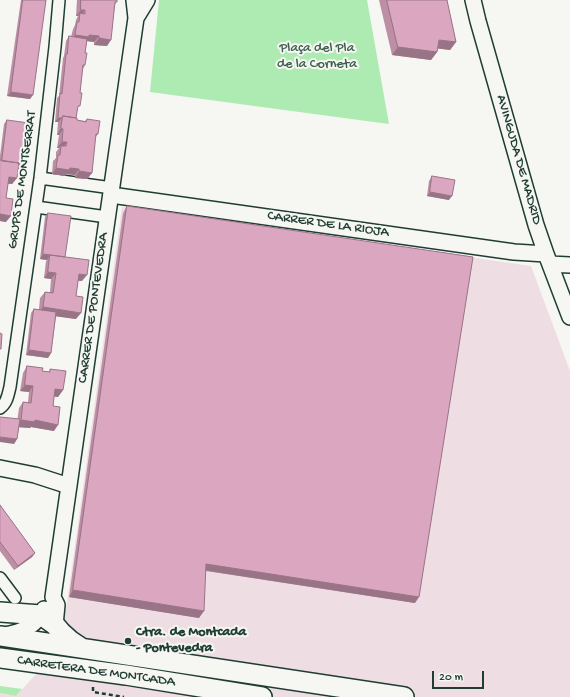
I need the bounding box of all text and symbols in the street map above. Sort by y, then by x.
park label: Plaça del Pla de la Corneta [277,41,357,74]
street label: AVINGUDA DE MADRID [491,93,545,227]
street label: GRUPS DE MONTSERRAT [5,110,41,250]
street label: CARRER DE LA RIOJA [266,208,390,242]
street label: CARRER DE PONTEVEDRA [75,232,113,384]
place label: Ctra. de Montcada - Pontevedra [136,625,246,658]
marker: Ctra. de Montcada - Pontevedra [123,636,133,646]
street label: CARRETERA DE MONTCADA [16,653,176,691]
scale bar [434,663,486,689]
text: 20 m [439,671,463,685]

